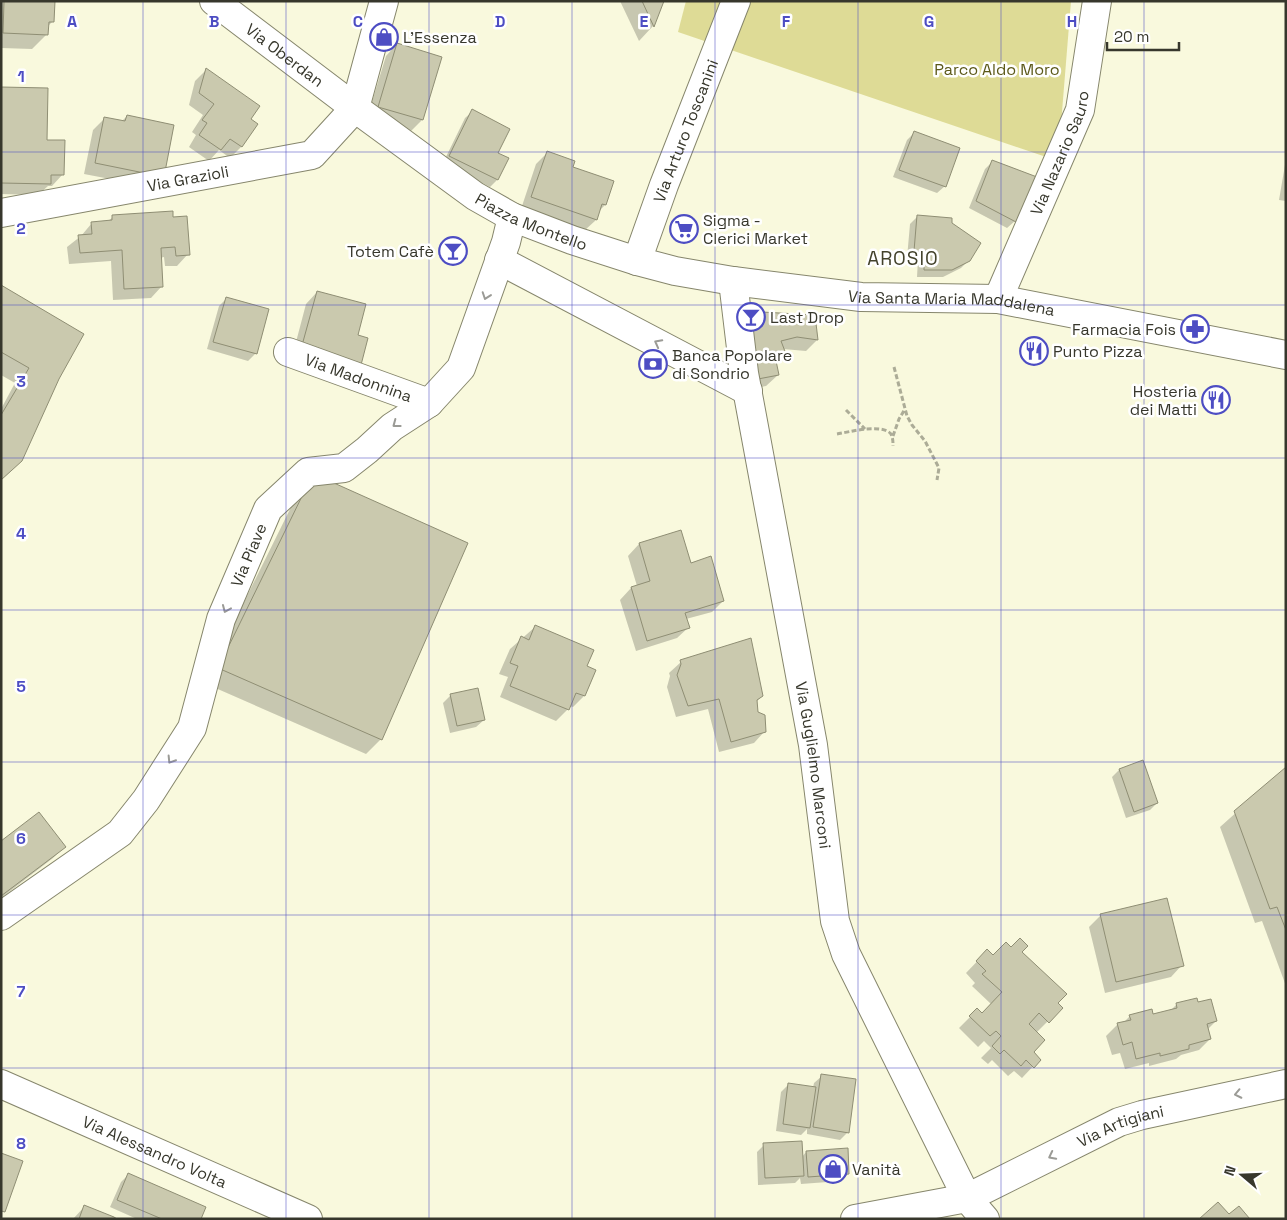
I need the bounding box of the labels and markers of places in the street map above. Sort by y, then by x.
shop icon: L'Essenza [369,22,399,52]
place label: L'Essenza [403,27,477,48]
place label: Sigma - Clerici Market [703,210,808,249]
supermarket icon: Sigma - Clerici Market [669,214,699,244]
bar icon: Totem Cafè [438,236,468,266]
place label: Totem Cafè [347,241,434,262]
bar icon: Last Drop [736,302,766,332]
place label: Last Drop [770,307,844,328]
pharmacy icon: Farmacia Fois [1180,314,1210,344]
place label: Farmacia Fois [1072,319,1176,340]
restaurant icon: Punto Pizza [1019,336,1049,366]
place label: Punto Pizza [1053,341,1142,362]
place label: Banca Popolare di Sondrio [672,345,792,384]
bank icon: Banca Popolare di Sondrio [638,349,668,379]
place label: Hosteria dei Matti [1130,381,1197,420]
restaurant icon: Hosteria dei Matti [1201,385,1231,415]
shop icon: Vanità [818,1154,848,1184]
place label: Vanità [852,1159,901,1180]

